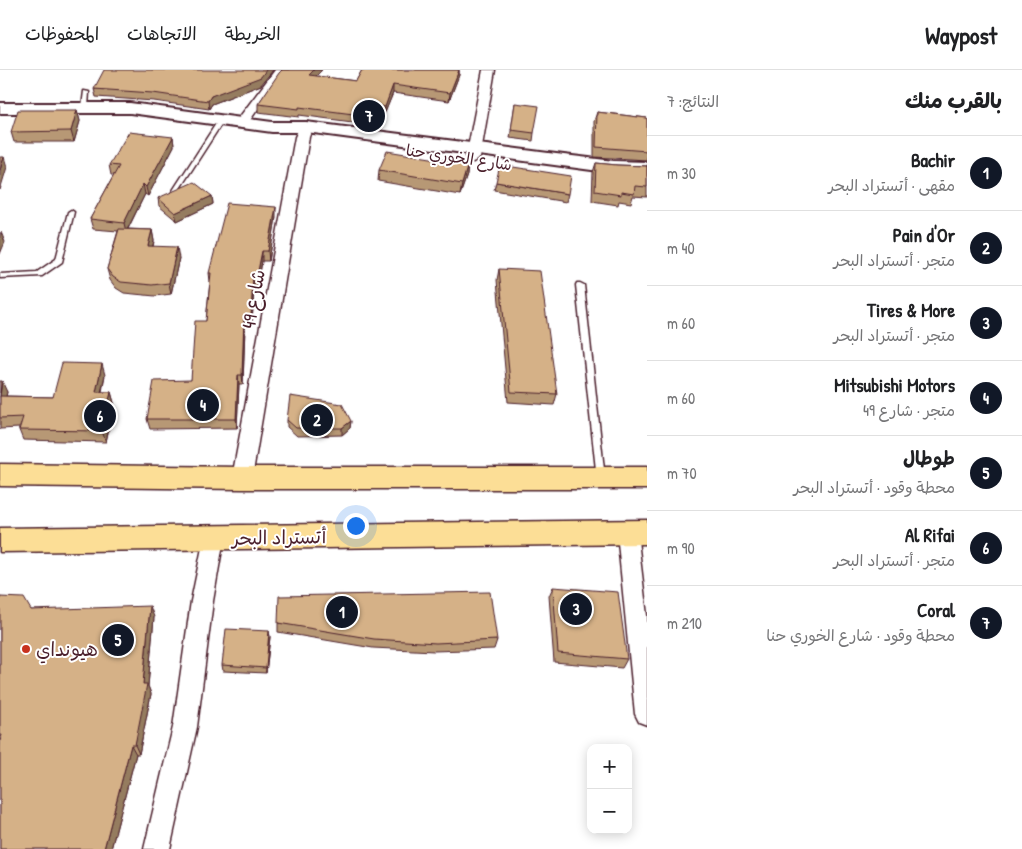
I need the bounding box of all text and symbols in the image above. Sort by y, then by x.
text: Waypost [925,19,997,51]
text: المحفوظات [25,21,99,46]
text: الاتجاهات [127,21,197,46]
text: الخريطة [225,21,281,46]
text: بالقرب منك [905,86,1002,115]
text: النتائج: 7 [667,90,719,112]
pin: 7 [353,97,385,135]
street label: شارع الخوري حنا [404,139,513,176]
text: Bachir [911,147,955,173]
text: 30 m [667,162,696,184]
text: 1 [983,162,989,184]
text: مقهى · أتستراد البحر [828,174,955,196]
text: Pain d'Or [893,222,955,248]
text: 40 m [667,237,695,259]
text: 2 [982,237,990,259]
text: متجر · أتستراد البحر [834,249,955,271]
street label: شارع 49 [235,267,272,331]
text: Tires & More [867,297,955,323]
text: 60 m [667,312,695,334]
text: 3 [982,312,990,334]
text: متجر · أتستراد البحر [834,324,955,346]
text: Mitsubishi Motors [834,372,955,398]
pin: 4 [187,386,219,424]
text: 60 m [667,387,695,409]
text: 4 [983,387,989,409]
pin: 6 [84,397,116,435]
text: متجر · شارع 49 [863,399,955,421]
pin: 2 [301,401,333,439]
text: طوطال [903,445,955,471]
text: 70 m [667,462,697,484]
text: 5 [983,462,989,484]
text: محطة وقود · أتستراد البحر [793,476,955,498]
your location [343,513,369,539]
text: Al Rifai [905,522,955,548]
street label: أتستراد البحر [230,523,327,551]
text: 90 m [667,537,695,559]
text: 6 [983,537,989,559]
text: متجر · أتستراد البحر [834,549,955,571]
pin: 3 [560,590,592,628]
pin: 1 [326,593,358,631]
text: Coral [917,597,955,623]
text: 210 m [667,612,702,634]
text: 7 [982,612,990,634]
pin: 5 [102,621,134,659]
text: محطة وقود · شارع الخوري حنا [766,624,955,646]
place label: هيونداي [36,636,98,664]
marker: هيونداي [20,643,32,655]
map controls [587,744,632,834]
button: + [587,744,632,789]
button: − [587,789,632,834]

